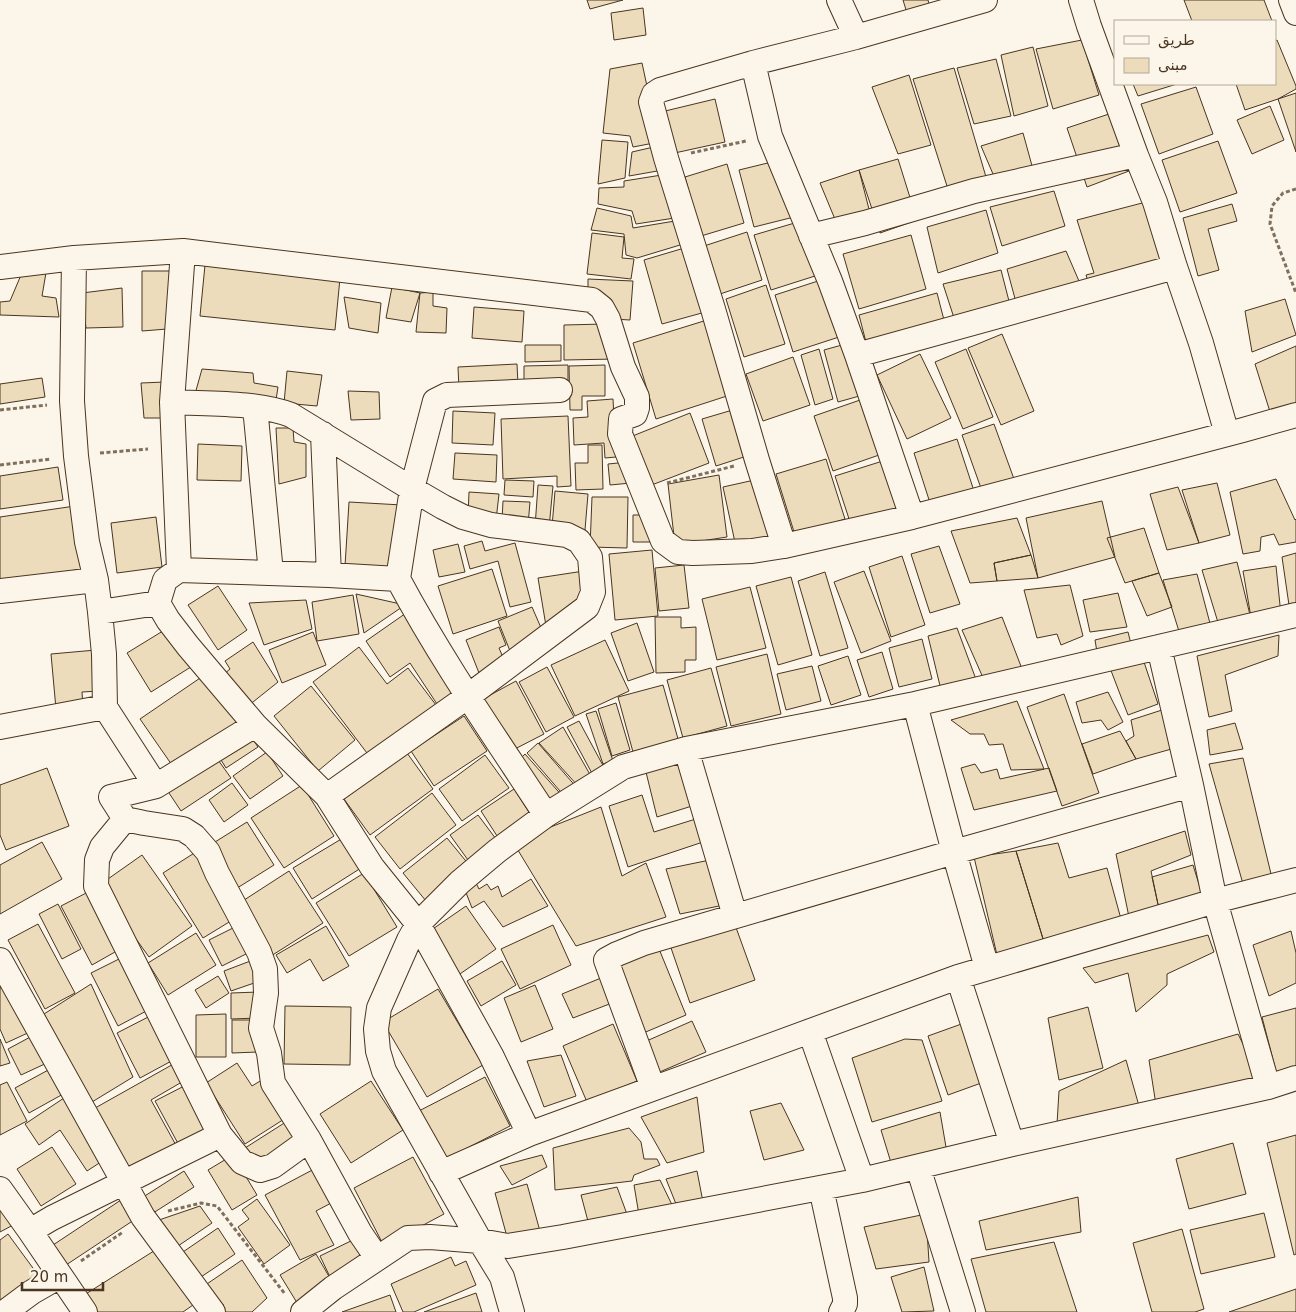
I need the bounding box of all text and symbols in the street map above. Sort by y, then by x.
legend [1114,20,1276,85]
text: طريق [1158,31,1195,49]
text: مبنى [1158,56,1188,74]
scale bar [22,1260,104,1292]
text: 20 m [30,1268,68,1286]

